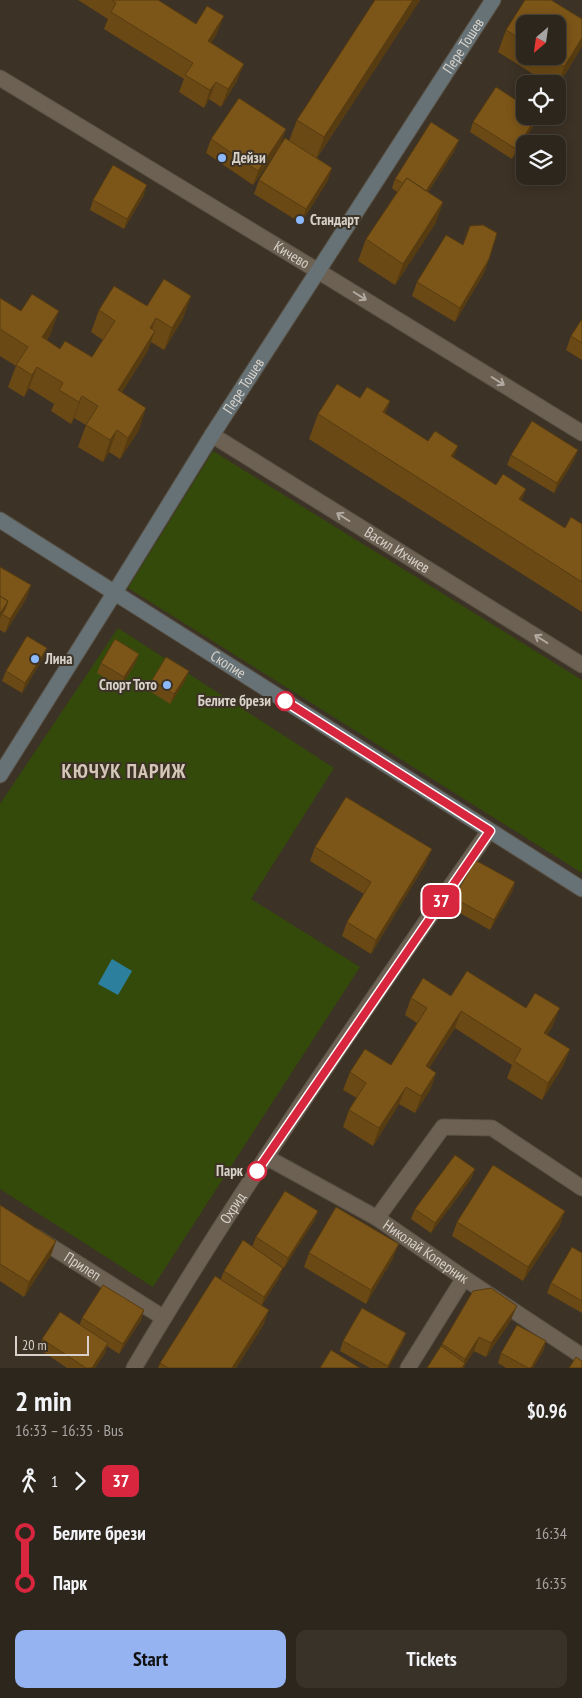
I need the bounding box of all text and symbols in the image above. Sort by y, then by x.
street label: Пере Тошев [438,14,488,77]
north arrow [516,15,566,65]
map controls [516,15,566,185]
button: locate [516,75,566,125]
button: layers [516,135,566,185]
place label: Дейзи [232,148,266,167]
marker: Дейзи [216,152,228,164]
place label: Стандарт [310,210,360,229]
marker: Стандарт [294,214,306,226]
street label: Кичево [270,236,313,273]
one-way arrow [352,292,366,302]
street label: Пере Тошев [218,354,268,417]
one-way arrow [491,377,505,387]
one-way arrow [337,511,351,521]
street label: Васил Ихчиев [361,522,434,577]
one-way arrow [534,634,548,644]
street label: Скопие [207,646,250,682]
place label: Лина [44,649,72,668]
marker: Лина [29,653,41,665]
place label: Спорт Тото [99,675,157,694]
marker: Спорт Тото [161,679,173,691]
place label: Белите брези [198,691,271,710]
marker: Белите брези [275,691,295,711]
district label: КЮЧУК ПАРИЖ [62,758,186,784]
line badge: 37 [418,885,464,917]
text: 37 [432,889,450,912]
place label: Парк [216,1161,244,1180]
marker: Парк [247,1161,267,1181]
street label: Охрид [215,1188,250,1227]
street label: Николай Коперник [380,1215,473,1288]
street label: Прилеп [61,1247,105,1285]
scale bar [15,1333,89,1356]
text: 20 m [22,1336,47,1354]
text: 2 min [15,1382,72,1419]
text: $0.96 [527,1399,567,1423]
text: 16:33 – 16:35 · Bus [15,1420,123,1440]
icon: walk [15,1467,43,1495]
icon: forward [66,1467,94,1495]
text: 37 [112,1469,129,1492]
text: 1 [51,1471,58,1491]
text: Белите брези [53,1521,146,1545]
text: 16:34 [535,1523,567,1543]
text: Парк [53,1571,87,1595]
text: 16:35 [535,1573,567,1593]
button: Start [15,1630,286,1688]
button: Tickets [296,1630,567,1688]

